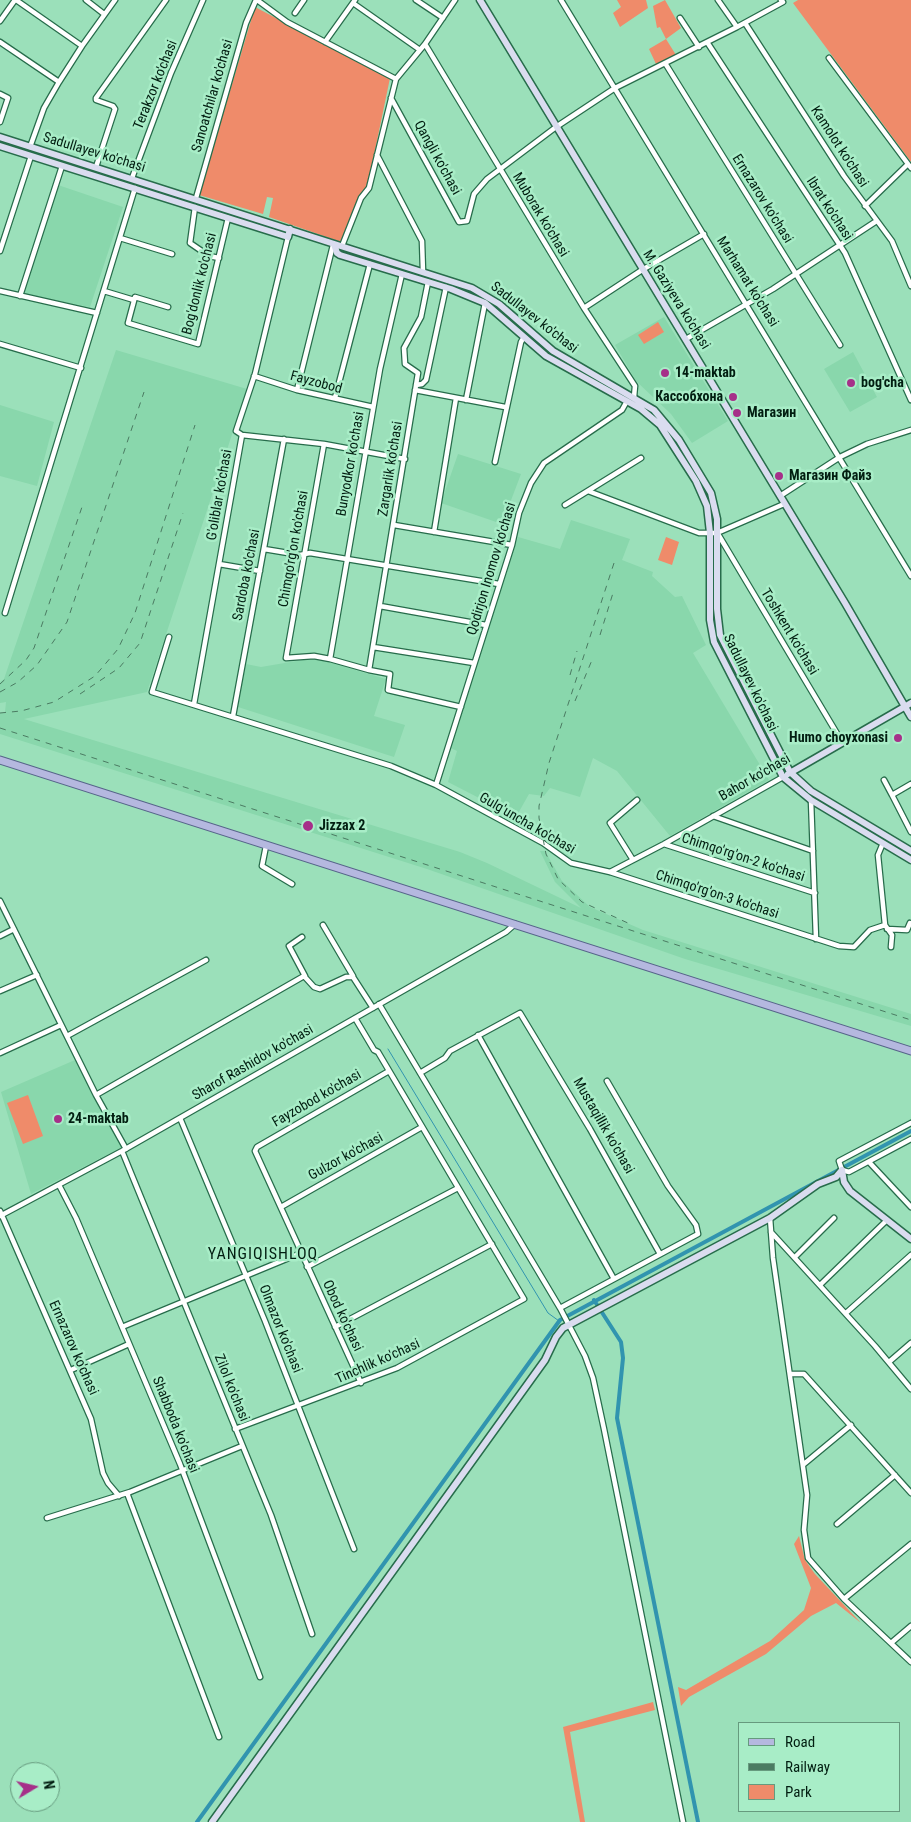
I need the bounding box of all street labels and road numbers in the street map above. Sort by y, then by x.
street label: Terakzor ko'chasi [130,38,182,132]
street label: Sanoatchilar ko'chasi [189,38,237,154]
street label: Kamolot ko'chasi [806,103,872,191]
street label: Qangli ko'chasi [410,118,464,198]
street label: Sadullayev ko'chasi [41,129,147,177]
street label: Ernazarov ko'chasi [728,151,796,247]
street label: Muborak ko'chasi [508,170,572,260]
street label: Ibrat ko'chasi [802,174,856,244]
street label: Bog'donlik ko'chasi [179,231,221,337]
street label: Marhamat ko'chasi [712,234,782,330]
street label: M. Gaziyeva ko'chasi [639,247,713,353]
street label: Sadullayev ko'chasi [487,279,581,357]
street label: Fayzobod [288,368,344,398]
street label: Bunyodkor ko'chasi [334,410,368,518]
street label: Zargarlik ko'chasi [375,420,407,518]
street label: G'oliblar ko'chasi [204,448,236,542]
street label: Chimqo'rg'on ko'chasi [275,489,313,609]
street label: Qodirjon Inomov ko'chasi [464,501,520,637]
street label: Sardoba ko'chasi [230,528,264,622]
street label: Toshkent ko'chasi [757,586,821,678]
street label: Sadullayev ko'chasi [719,632,781,734]
street label: Bahor ko'chasi [716,751,794,805]
street label: Gulg'uncha ko'chasi [476,790,578,858]
street label: Chimqo'rg'on-2 ko'chasi [679,830,807,886]
street label: Chimqo'rg'on-3 ko'chasi [653,867,781,923]
street label: Sharof Rashidov ko'chasi [189,1021,317,1105]
street label: Fayzobod ko'chasi [269,1067,365,1131]
street label: Mustaqillik ko'chasi [569,1075,637,1177]
street label: Gulzor ko'chasi [306,1130,386,1184]
street label: Obod ko'chasi [318,1278,366,1354]
street label: Olmazor ko'chasi [255,1283,305,1375]
street label: Ernazarov ko'chasi [45,1298,101,1398]
street label: Tinchlik ko'chasi [333,1336,423,1388]
street label: Zilol ko'chasi [210,1352,252,1424]
street label: Shabboda ko'chasi [148,1374,202,1476]

